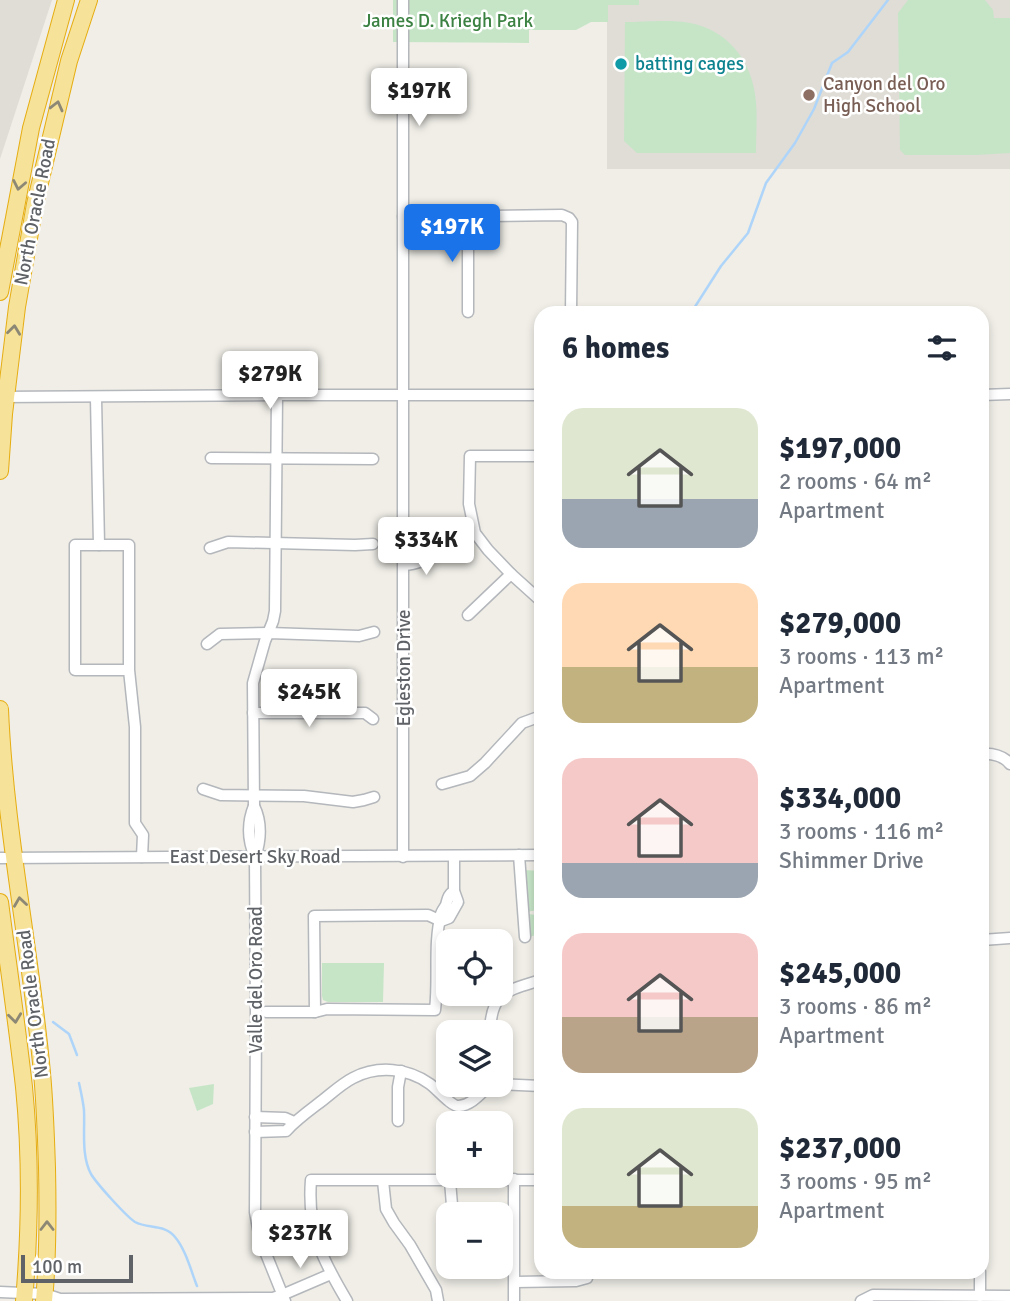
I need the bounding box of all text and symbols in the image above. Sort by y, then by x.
park label: James D. Kriegh Park [363,9,534,33]
place label: batting cages [635,52,744,76]
marker: batting cages [613,56,629,72]
pin: $197K [370,68,468,128]
place label: Canyon del Oro High School [823,72,946,118]
text: $197K [387,76,451,105]
marker: Canyon del Oro High School [801,87,817,103]
one-way arrow [49,101,63,113]
street label: North Oracle Road [9,137,61,287]
one-way arrow [13,179,28,191]
pin: $197K [403,204,501,264]
text: $197K [420,212,484,241]
one-way arrow [7,324,22,336]
icon: filters [923,329,961,367]
text: 6 homes [562,330,669,367]
pin: $279K [221,352,319,411]
text: $279K [238,359,302,388]
text: $197,000 [779,430,901,467]
icon: home [618,436,702,520]
text: 2 rooms · 64 m² [779,467,932,496]
text: Apartment [779,496,884,525]
pin: $334K [377,518,475,577]
text: $334K [394,525,458,554]
text: $279,000 [779,605,901,642]
street label: Egleston Drive [392,609,416,727]
icon: home [618,611,702,695]
text: 3 rooms · 113 m² [779,642,944,671]
pin: $245K [260,670,358,729]
text: Apartment [779,671,884,700]
text: $245K [277,677,341,706]
text: $334,000 [779,780,901,817]
icon: home [618,786,702,870]
text: 3 rooms · 116 m² [779,817,944,846]
street label: East Desert Sky Road [169,845,341,869]
text: Shimmer Drive [779,846,924,875]
one-way arrow [13,896,28,908]
street label: Valle del Oro Road [244,906,268,1054]
street label: North Oracle Road [12,929,54,1079]
map controls [436,929,513,1279]
button: locate [436,929,513,1006]
text: $245,000 [779,955,901,992]
icon: home [618,961,702,1045]
text: 3 rooms · 86 m² [779,992,932,1021]
one-way arrow [7,1012,22,1024]
button: layers [436,1020,513,1097]
text: Apartment [779,1021,884,1050]
button: + [436,1111,513,1188]
text: $237,000 [779,1130,901,1167]
icon: home [618,1136,702,1220]
text: 3 rooms · 95 m² [779,1167,932,1196]
text: Apartment [779,1196,884,1225]
button: − [436,1202,513,1279]
pin: $237K [251,1210,349,1270]
text: $237K [268,1218,332,1247]
one-way arrow [39,1220,55,1231]
scale bar [21,1252,133,1284]
text: 100 m [32,1255,82,1279]

